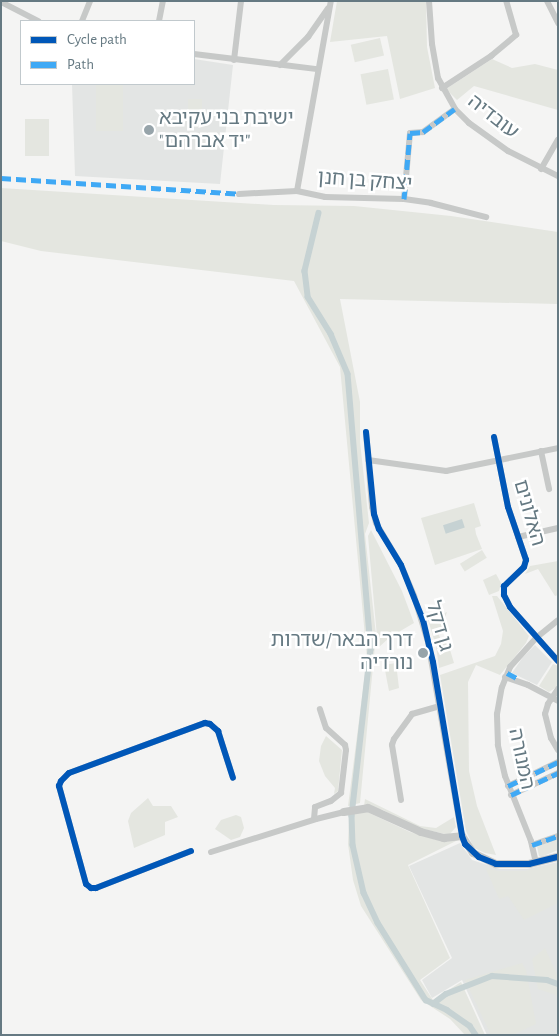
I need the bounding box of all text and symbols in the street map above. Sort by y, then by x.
legend [20,20,195,85]
text: Cycle path [67,32,127,47]
text: Path [67,57,94,72]
street label: עובדיה [463,90,523,144]
place label: ישיבת בני עקיבא "יד אברהם" [159,106,294,153]
marker: ישיבת בני עקיבא "יד אברהם" [143,124,155,136]
street label: יצחק בן חנן [317,166,413,196]
street label: האלונים [508,477,550,549]
street label: גן דקל [420,598,458,654]
place label: דרך הבאר/שדרות נורדיה [271,629,413,676]
marker: דרך הבאר/שדרות נורדיה [417,647,429,659]
street label: המנורה [503,726,539,792]

